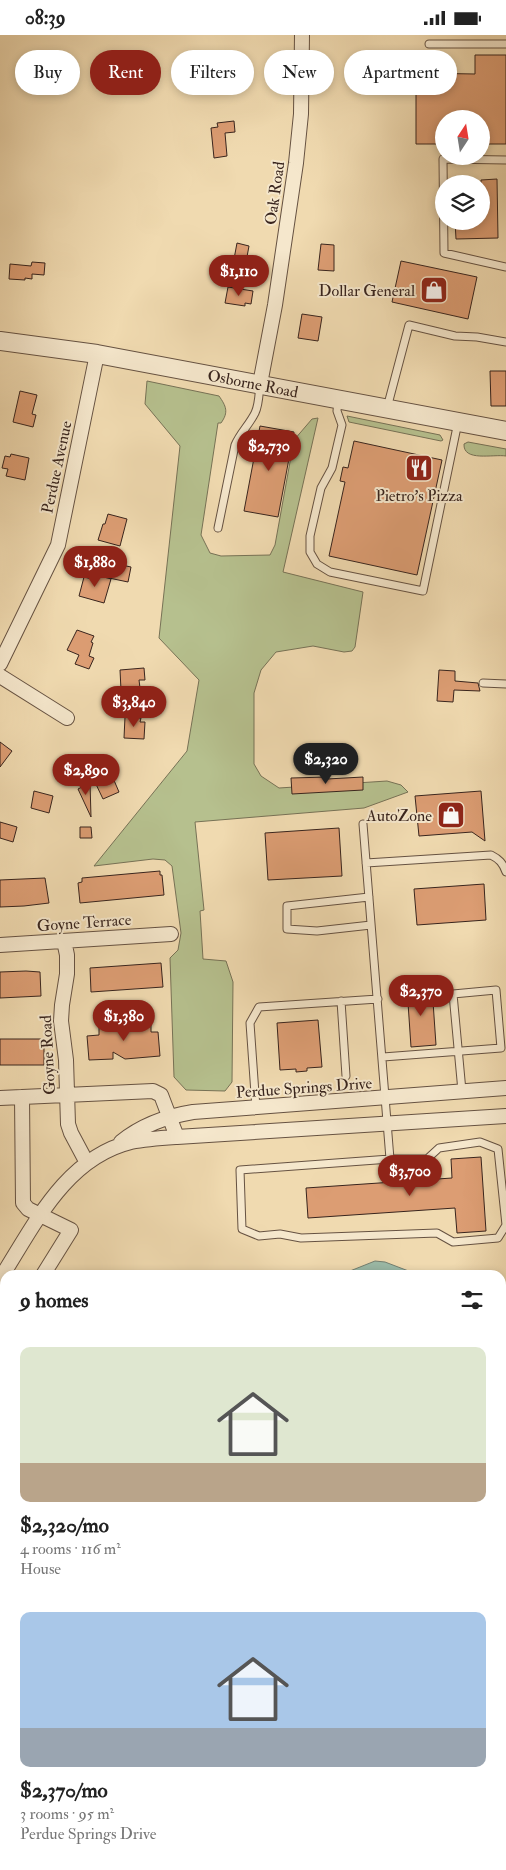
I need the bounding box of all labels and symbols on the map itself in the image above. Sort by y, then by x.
north arrow [435,110,490,165]
street label: Oak Road [261,160,289,226]
pin: $1,110 [198,255,280,297]
shop icon: Dollar General [419,275,449,305]
place label: Dollar General [319,281,415,301]
street label: Osborne Road [206,365,300,403]
street label: Perdue Avenue [37,419,77,515]
pin: $2,730 [228,429,310,472]
restaurant icon: Pietro's Pizza [404,453,434,483]
place label: Pietro's Pizza [375,486,463,506]
pin: $1,880 [54,545,136,588]
pin: $3,840 [93,685,175,728]
pin: $2,320 [285,743,367,785]
pin: $2,890 [45,753,127,796]
shop icon: AutoZone [436,800,466,830]
place label: AutoZone [366,806,432,826]
street label: Goyne Terrace [36,910,132,936]
pin: $2,370 [380,975,462,1017]
pin: $1,380 [83,999,165,1042]
street label: Goyne Road [36,1014,60,1095]
street label: Perdue Springs Drive [235,1073,373,1104]
pin: $3,700 [369,1155,451,1197]

